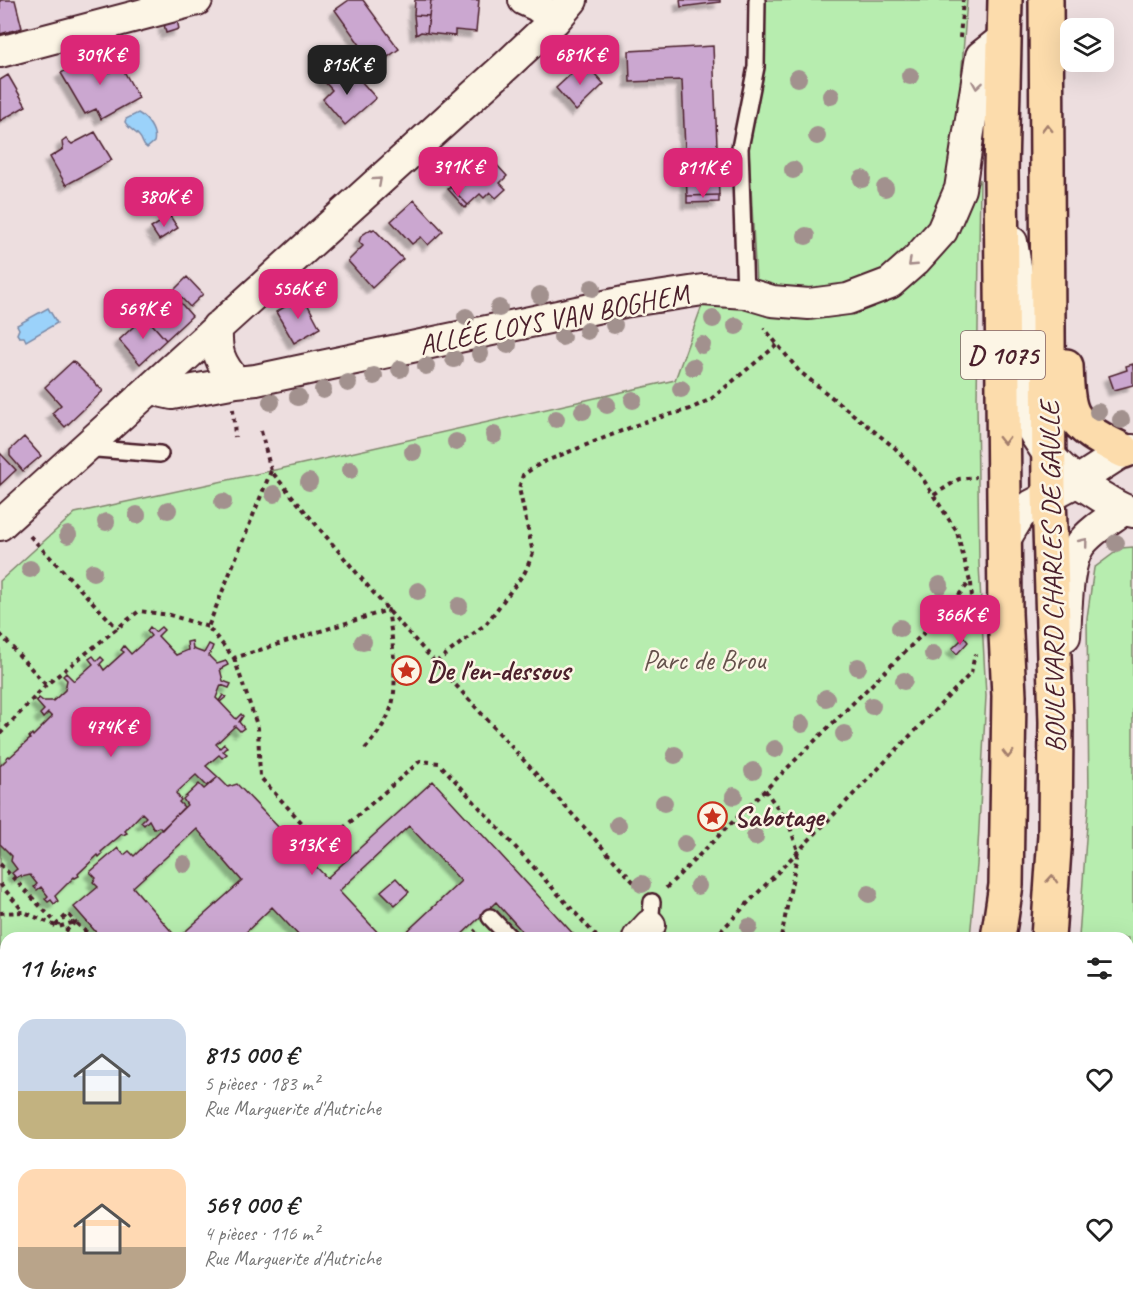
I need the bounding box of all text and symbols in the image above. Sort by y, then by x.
map controls [1060,18,1114,72]
button: layers [1060,18,1114,72]
pin: 309K € [51,35,149,86]
pin: 681K € [531,35,629,86]
text: 309K € [75,42,125,67]
text: 681K € [554,42,606,67]
pin: 815K € [298,45,396,96]
text: 815K € [322,52,372,77]
one-way arrow [971,80,983,90]
one-way arrow [1041,124,1053,133]
pin: 391K € [409,147,507,198]
pin: 811K € [654,148,752,199]
text: 391K € [433,154,483,179]
text: 811K € [678,155,729,180]
pin: 380K € [115,177,213,228]
one-way arrow [372,177,382,188]
text: 380K € [139,184,190,209]
one-way arrow [908,256,919,267]
pin: 556K € [249,269,347,320]
street label: ALLÉE LOYS VAN BOGHEM [416,275,694,362]
text: 556K € [273,276,323,301]
pin: 569K € [94,289,192,340]
text: 569K € [118,296,168,321]
road number: D 1075 [961,331,1045,379]
street label: BOULEVARD CHARLES DE GAULLE [1031,398,1073,753]
one-way arrow [997,435,1010,444]
one-way arrow [1077,538,1088,549]
pin: 366K € [911,595,1009,646]
text: 366K € [934,602,986,627]
park label: Parc de Brou [643,642,767,677]
place label: De l'en-dessous [427,653,573,688]
place icon: De l'en-dessous [390,654,422,686]
pin: 474K € [62,707,160,758]
text: 474K € [86,714,136,739]
one-way arrow [1002,750,1014,759]
place label: Sabotage [734,799,826,834]
place icon: Sabotage [697,800,729,832]
pin: 313K € [263,825,361,876]
text: 313K € [287,832,338,857]
one-way arrow [1045,875,1058,884]
text: 11 biens [18,952,94,985]
icon: filters [1083,952,1116,985]
text: 815 000 € [204,1038,298,1071]
icon: home [66,1043,138,1115]
icon: heart [1083,1063,1116,1096]
text: 5 pièces · 183 m² [204,1071,319,1096]
text: Rue Marguerite d'Autriche [204,1096,381,1121]
text: 569 000 € [204,1188,298,1221]
icon: home [66,1193,138,1265]
icon: heart [1083,1213,1116,1246]
text: 4 pièces · 116 m² [204,1221,319,1246]
text: Rue Marguerite d'Autriche [204,1246,381,1271]

